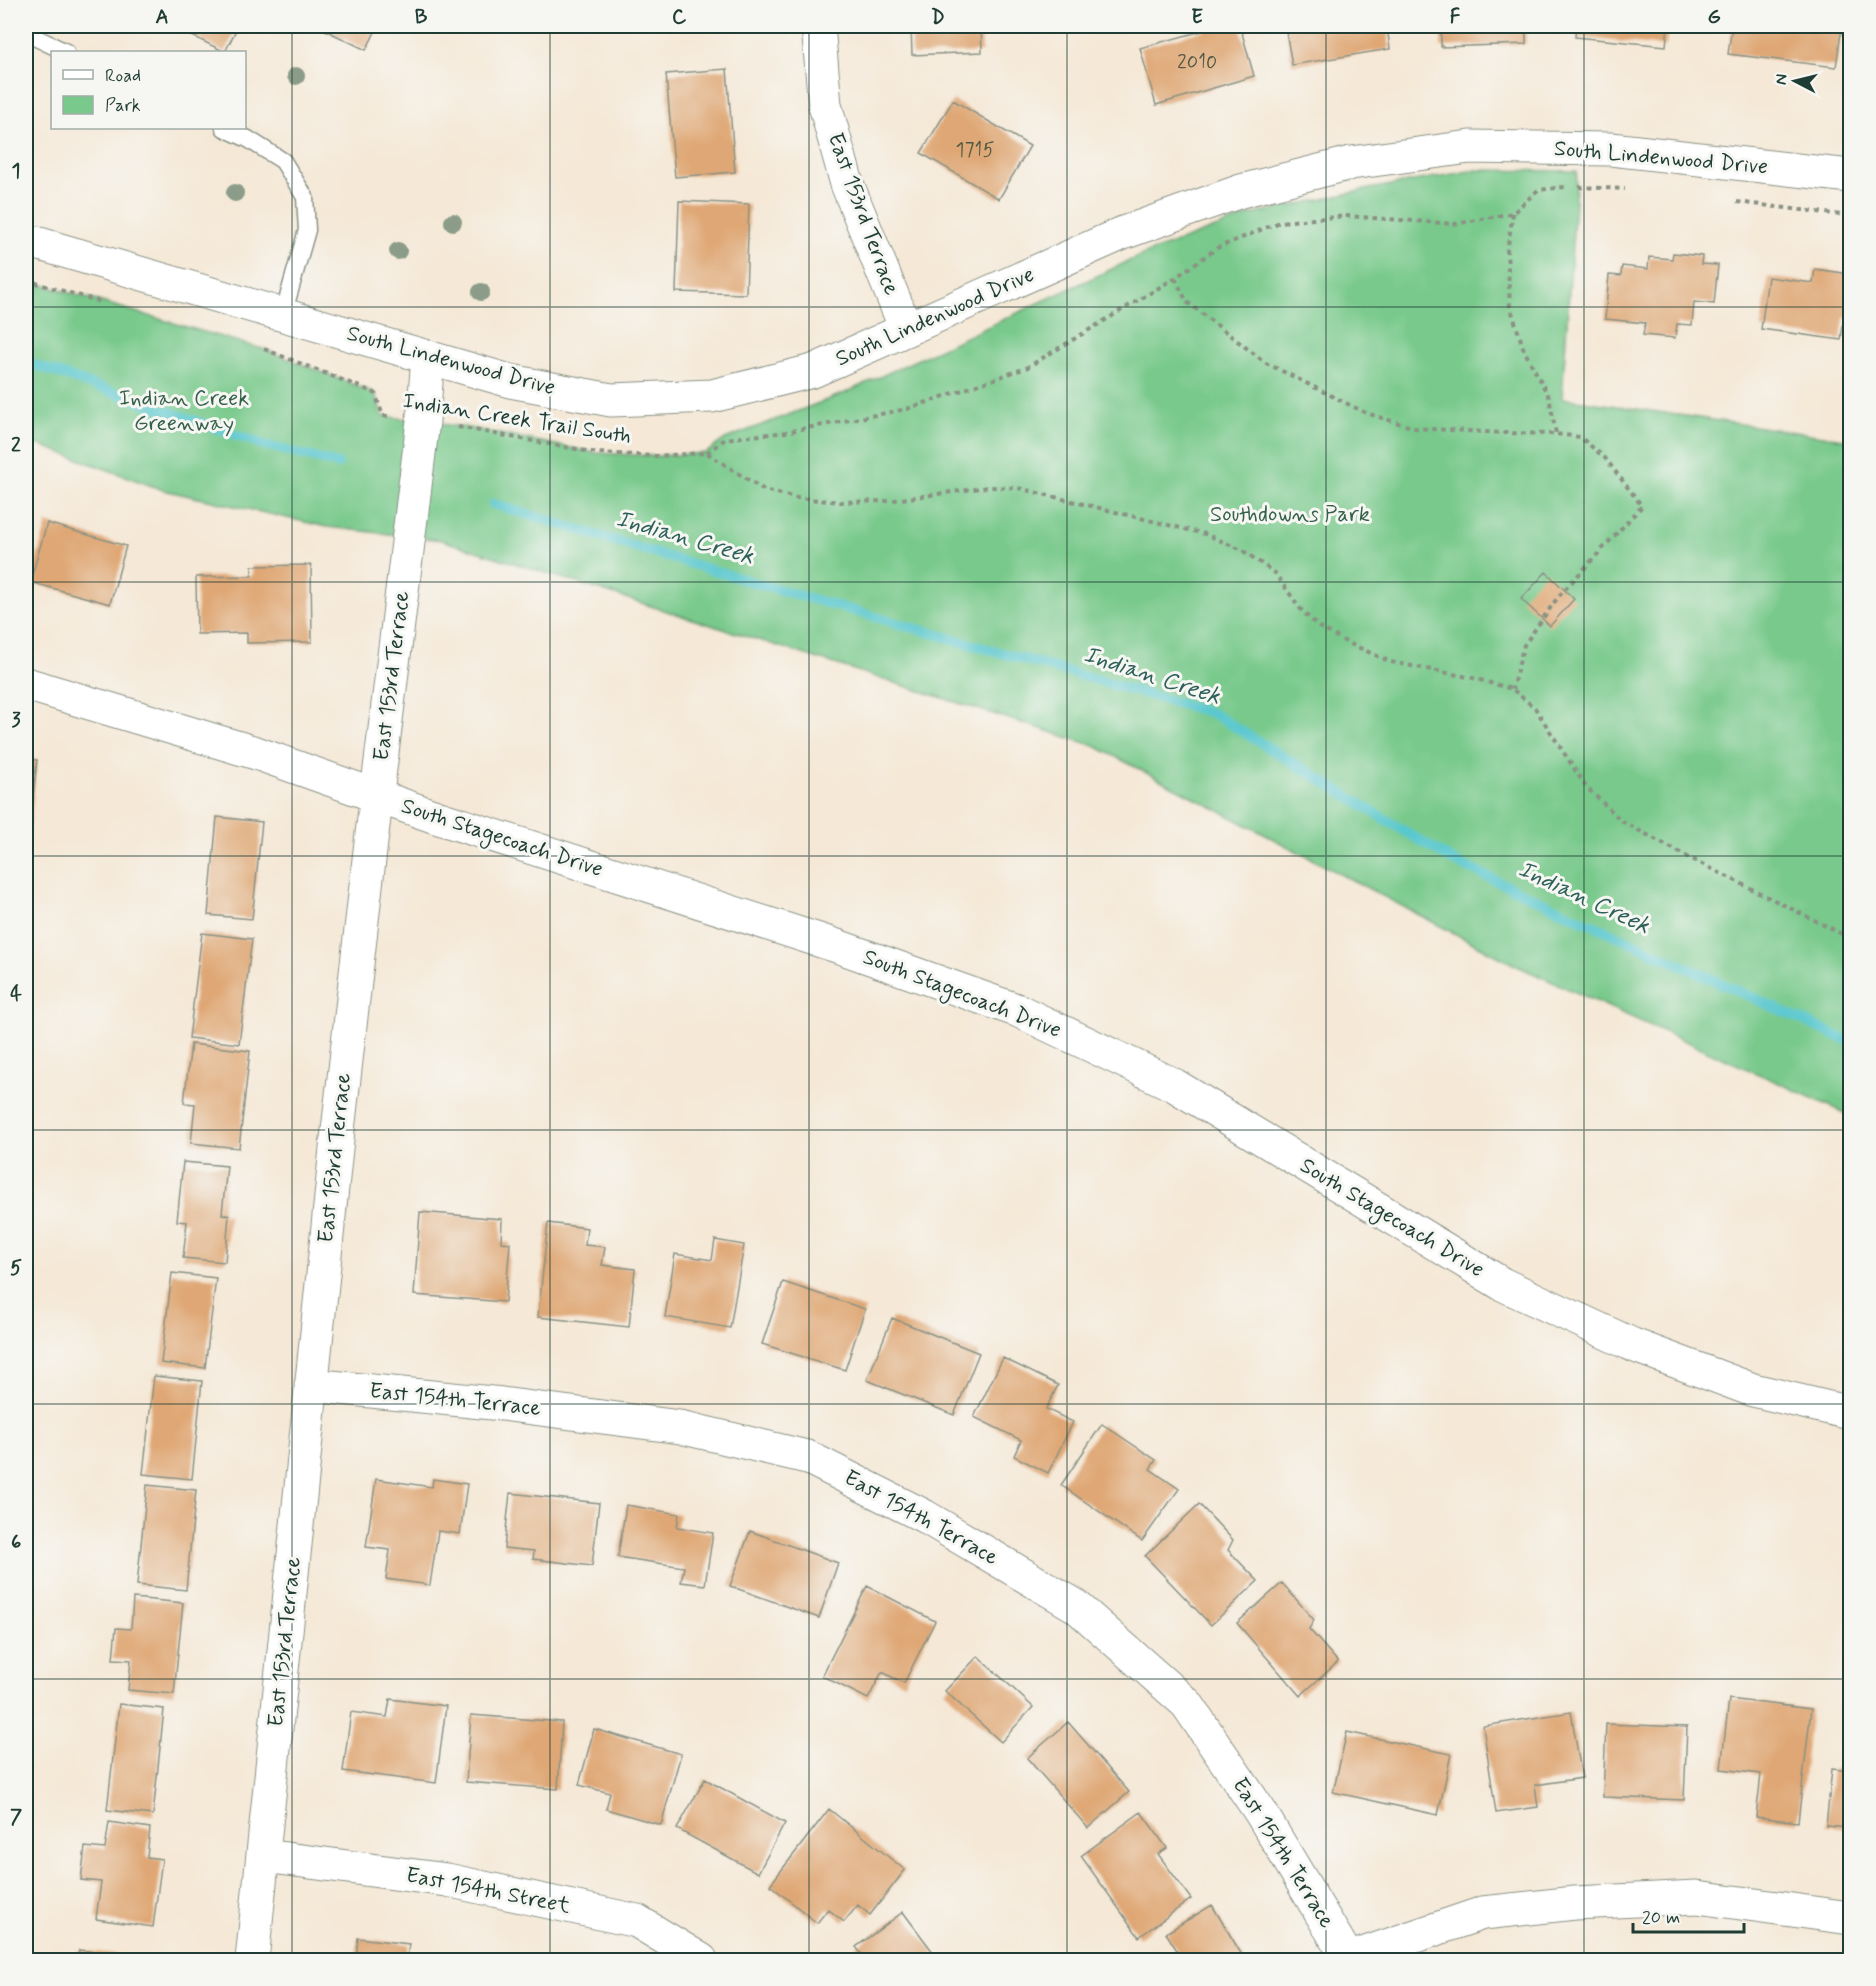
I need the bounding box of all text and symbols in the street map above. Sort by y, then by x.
text: A [155,4,169,31]
text: B [415,4,428,31]
text: C [672,4,687,31]
text: D [931,4,945,31]
text: E [1191,4,1203,31]
text: F [1450,4,1461,31]
text: G [1707,4,1721,31]
house number: 2010 [1177,49,1217,76]
legend [51,51,246,129]
north arrow [1765,51,1825,111]
text: Road [105,64,141,88]
text: N [1771,73,1793,86]
text: Park [105,94,141,118]
street label: East 153rd Terrace [821,129,905,299]
street label: South Lindenwood Drive [1553,135,1769,181]
house number: 1715 [956,137,994,164]
text: 1 [12,158,20,185]
street label: South Lindenwood Drive [831,261,1039,373]
street label: South Lindenwood Drive [344,320,558,402]
park label: Indian Creek Greenway [119,385,249,438]
street label: Indian Creek Trail South [401,387,633,451]
text: 2 [11,432,21,459]
park label: Southdowns Park [1210,501,1370,529]
water label: Indian Creek [612,504,758,572]
street label: East 153rd Terrace [368,590,416,762]
water label: Indian Creek [1080,639,1224,713]
text: 3 [11,707,21,734]
street label: South Stagecoach Drive [397,792,606,887]
water label: Indian Creek [1513,854,1655,942]
street label: South Stagecoach Drive [858,943,1065,1048]
text: 4 [10,981,22,1008]
street label: East 153rd Terrace [312,1072,358,1244]
street label: South Stagecoach Drive [1293,1152,1489,1287]
text: 5 [10,1255,22,1282]
street label: East 154th Terrace [368,1377,542,1423]
street label: East 154th Terrace [839,1464,1003,1572]
text: 6 [11,1529,21,1556]
street label: East 153rd Terrace [262,1556,308,1728]
street label: East 154th Terrace [1226,1773,1340,1933]
text: 7 [10,1804,22,1831]
street label: East 154th Street [403,1861,573,1921]
scale bar [1633,1896,1744,1934]
text: 20 m [1642,1906,1680,1930]

